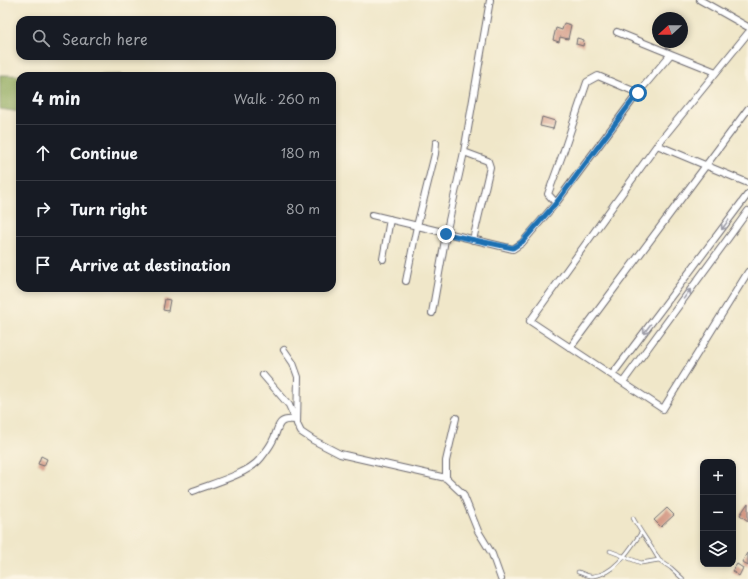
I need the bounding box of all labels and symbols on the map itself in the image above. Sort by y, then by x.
north arrow [652,12,688,48]
route start [629,84,647,102]
one-way arrow [720,219,729,230]
route end [437,225,455,243]
one-way arrow [683,289,691,300]
one-way arrow [642,323,651,334]

